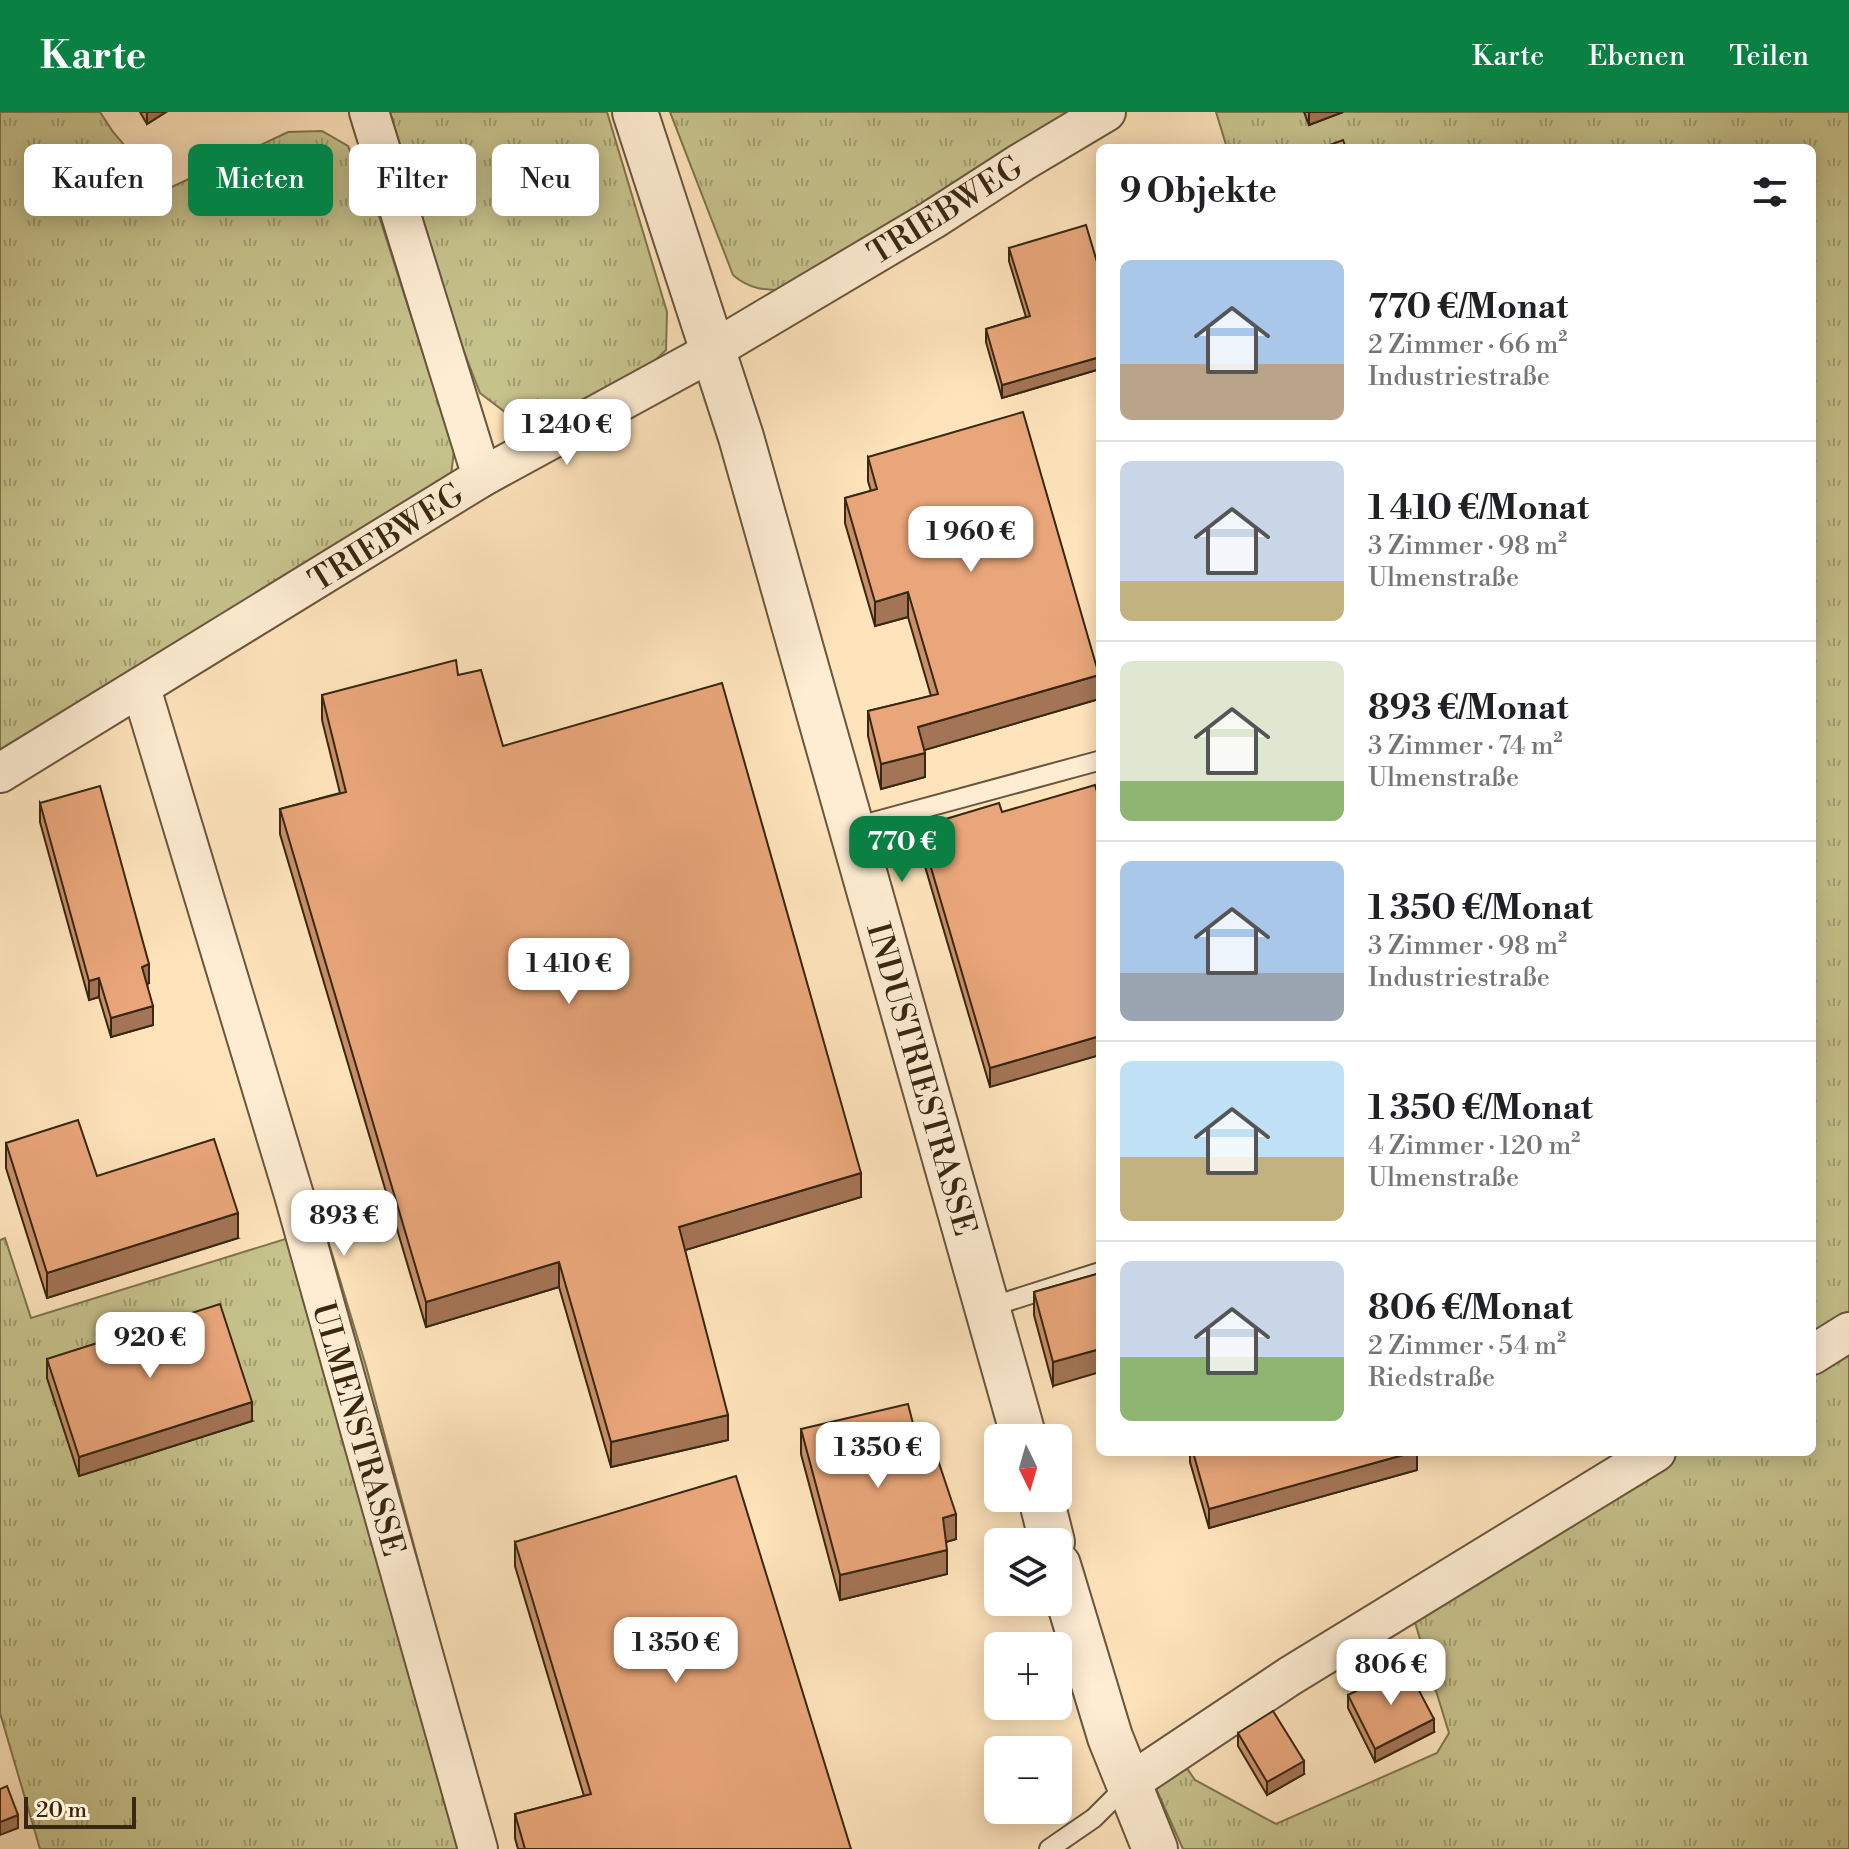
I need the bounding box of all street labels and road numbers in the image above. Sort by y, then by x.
street label: TRIEBWEG [861,147,1031,274]
street label: TRIEBWEG [302,474,472,601]
street label: INDUSTRIESTRASSE [857,918,985,1240]
street label: ULMENSTRASSE [303,1298,413,1561]

